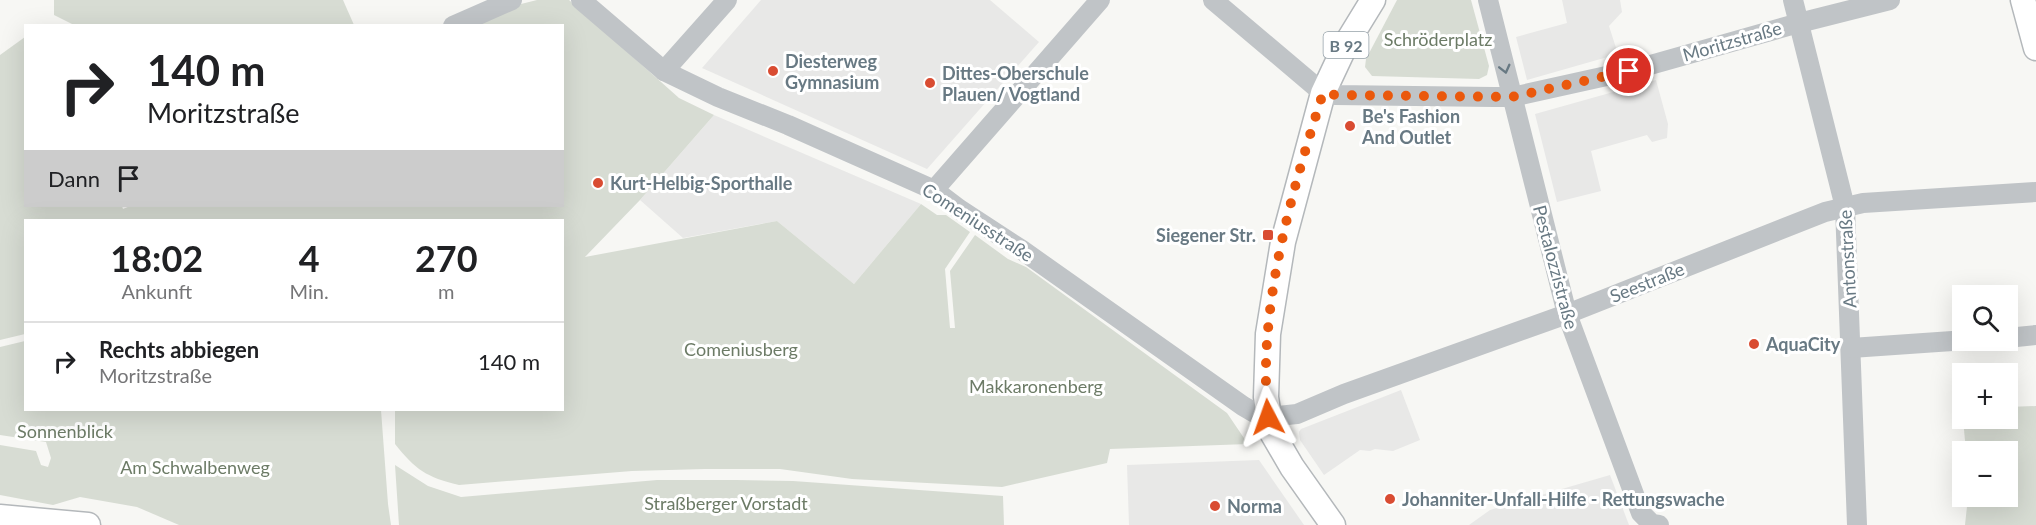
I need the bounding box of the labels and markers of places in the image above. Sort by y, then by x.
pin [1603,45,1654,96]
place label: Diesterweg Gymnasium [785,50,879,93]
place label: Dittes-Oberschule Plauen/ Vogtland [942,62,1089,105]
marker: Diesterweg Gymnasium [766,64,780,78]
marker: Dittes-Oberschule Plauen/ Vogtland [923,76,937,90]
place label: Be's Fashion And Outlet [1361,105,1460,148]
marker: Be's Fashion And Outlet [1343,119,1357,133]
place label: Kurt-Helbig-Sporthalle [610,172,793,194]
marker: Kurt-Helbig-Sporthalle [591,176,605,190]
place label: Siegener Str. [1156,224,1256,246]
marker: Siegener Str. [1261,228,1275,242]
place label: AquaCity [1765,333,1841,355]
marker: AquaCity [1747,337,1761,351]
place label: Johanniter-Unfall-Hilfe - Rettungswache [1402,488,1725,510]
marker: Johanniter-Unfall-Hilfe - Rettungswache [1383,492,1397,506]
place label: Norma [1227,495,1282,517]
marker: Norma [1208,499,1222,513]

